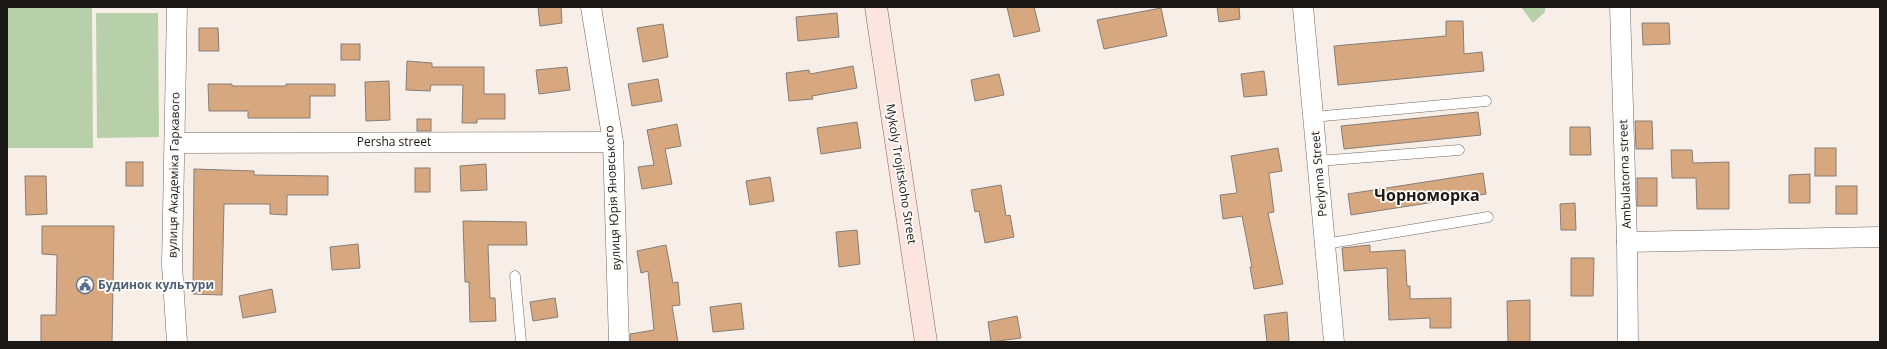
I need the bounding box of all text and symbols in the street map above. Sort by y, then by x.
street label: вулиця Академіка Гаркавого [164,92,183,258]
street label: Mykoly Trojitskoho Street [882,102,921,245]
street label: Ambulatorna street [1614,119,1635,229]
street label: вулиця Юрія Яновського [600,125,625,271]
street label: Perlynna Street [1306,131,1331,218]
street label: Persha street [357,133,431,150]
district label: Чорноморка [1374,184,1480,206]
public building icon: Будинок культури [75,275,95,295]
place label: Будинок культури [98,276,214,293]

